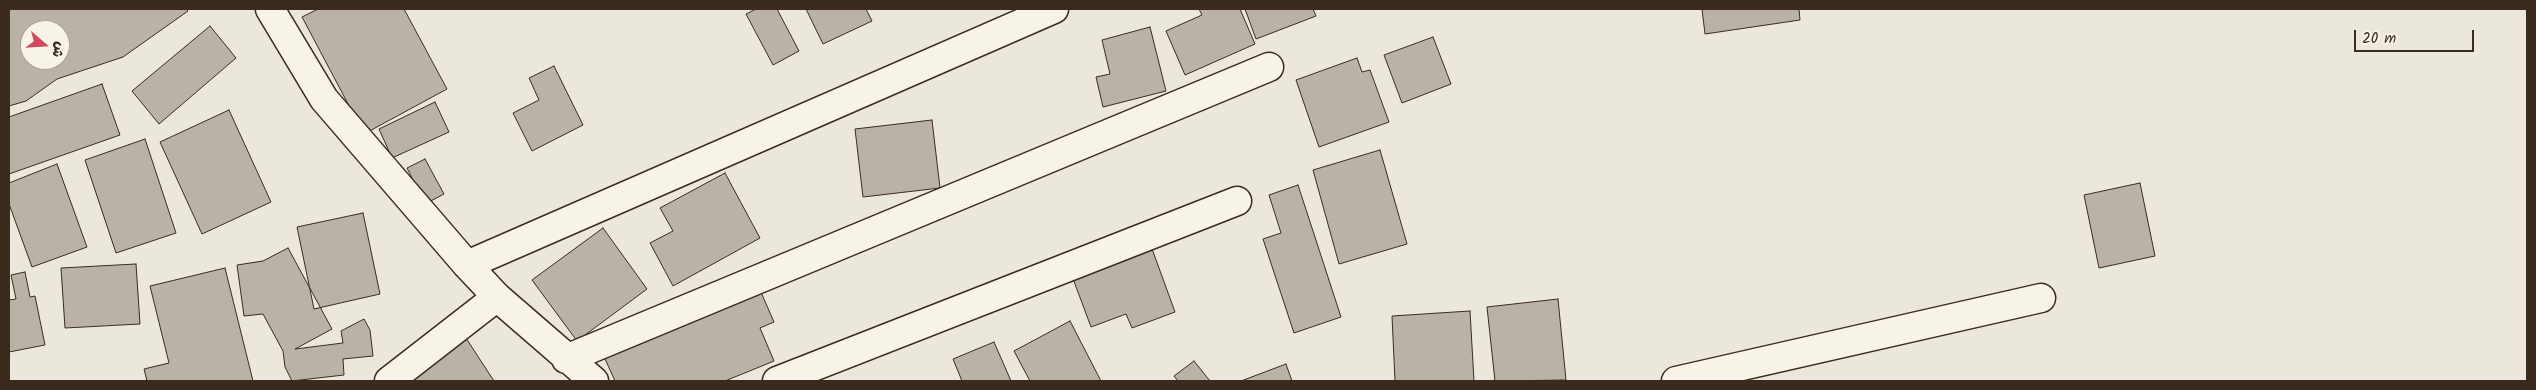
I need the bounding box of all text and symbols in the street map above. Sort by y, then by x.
north arrow [20,20,70,70]
scale bar [2356,20,2476,52]
text: 20 m [2362,27,2396,51]
text: ش [45,39,71,60]

